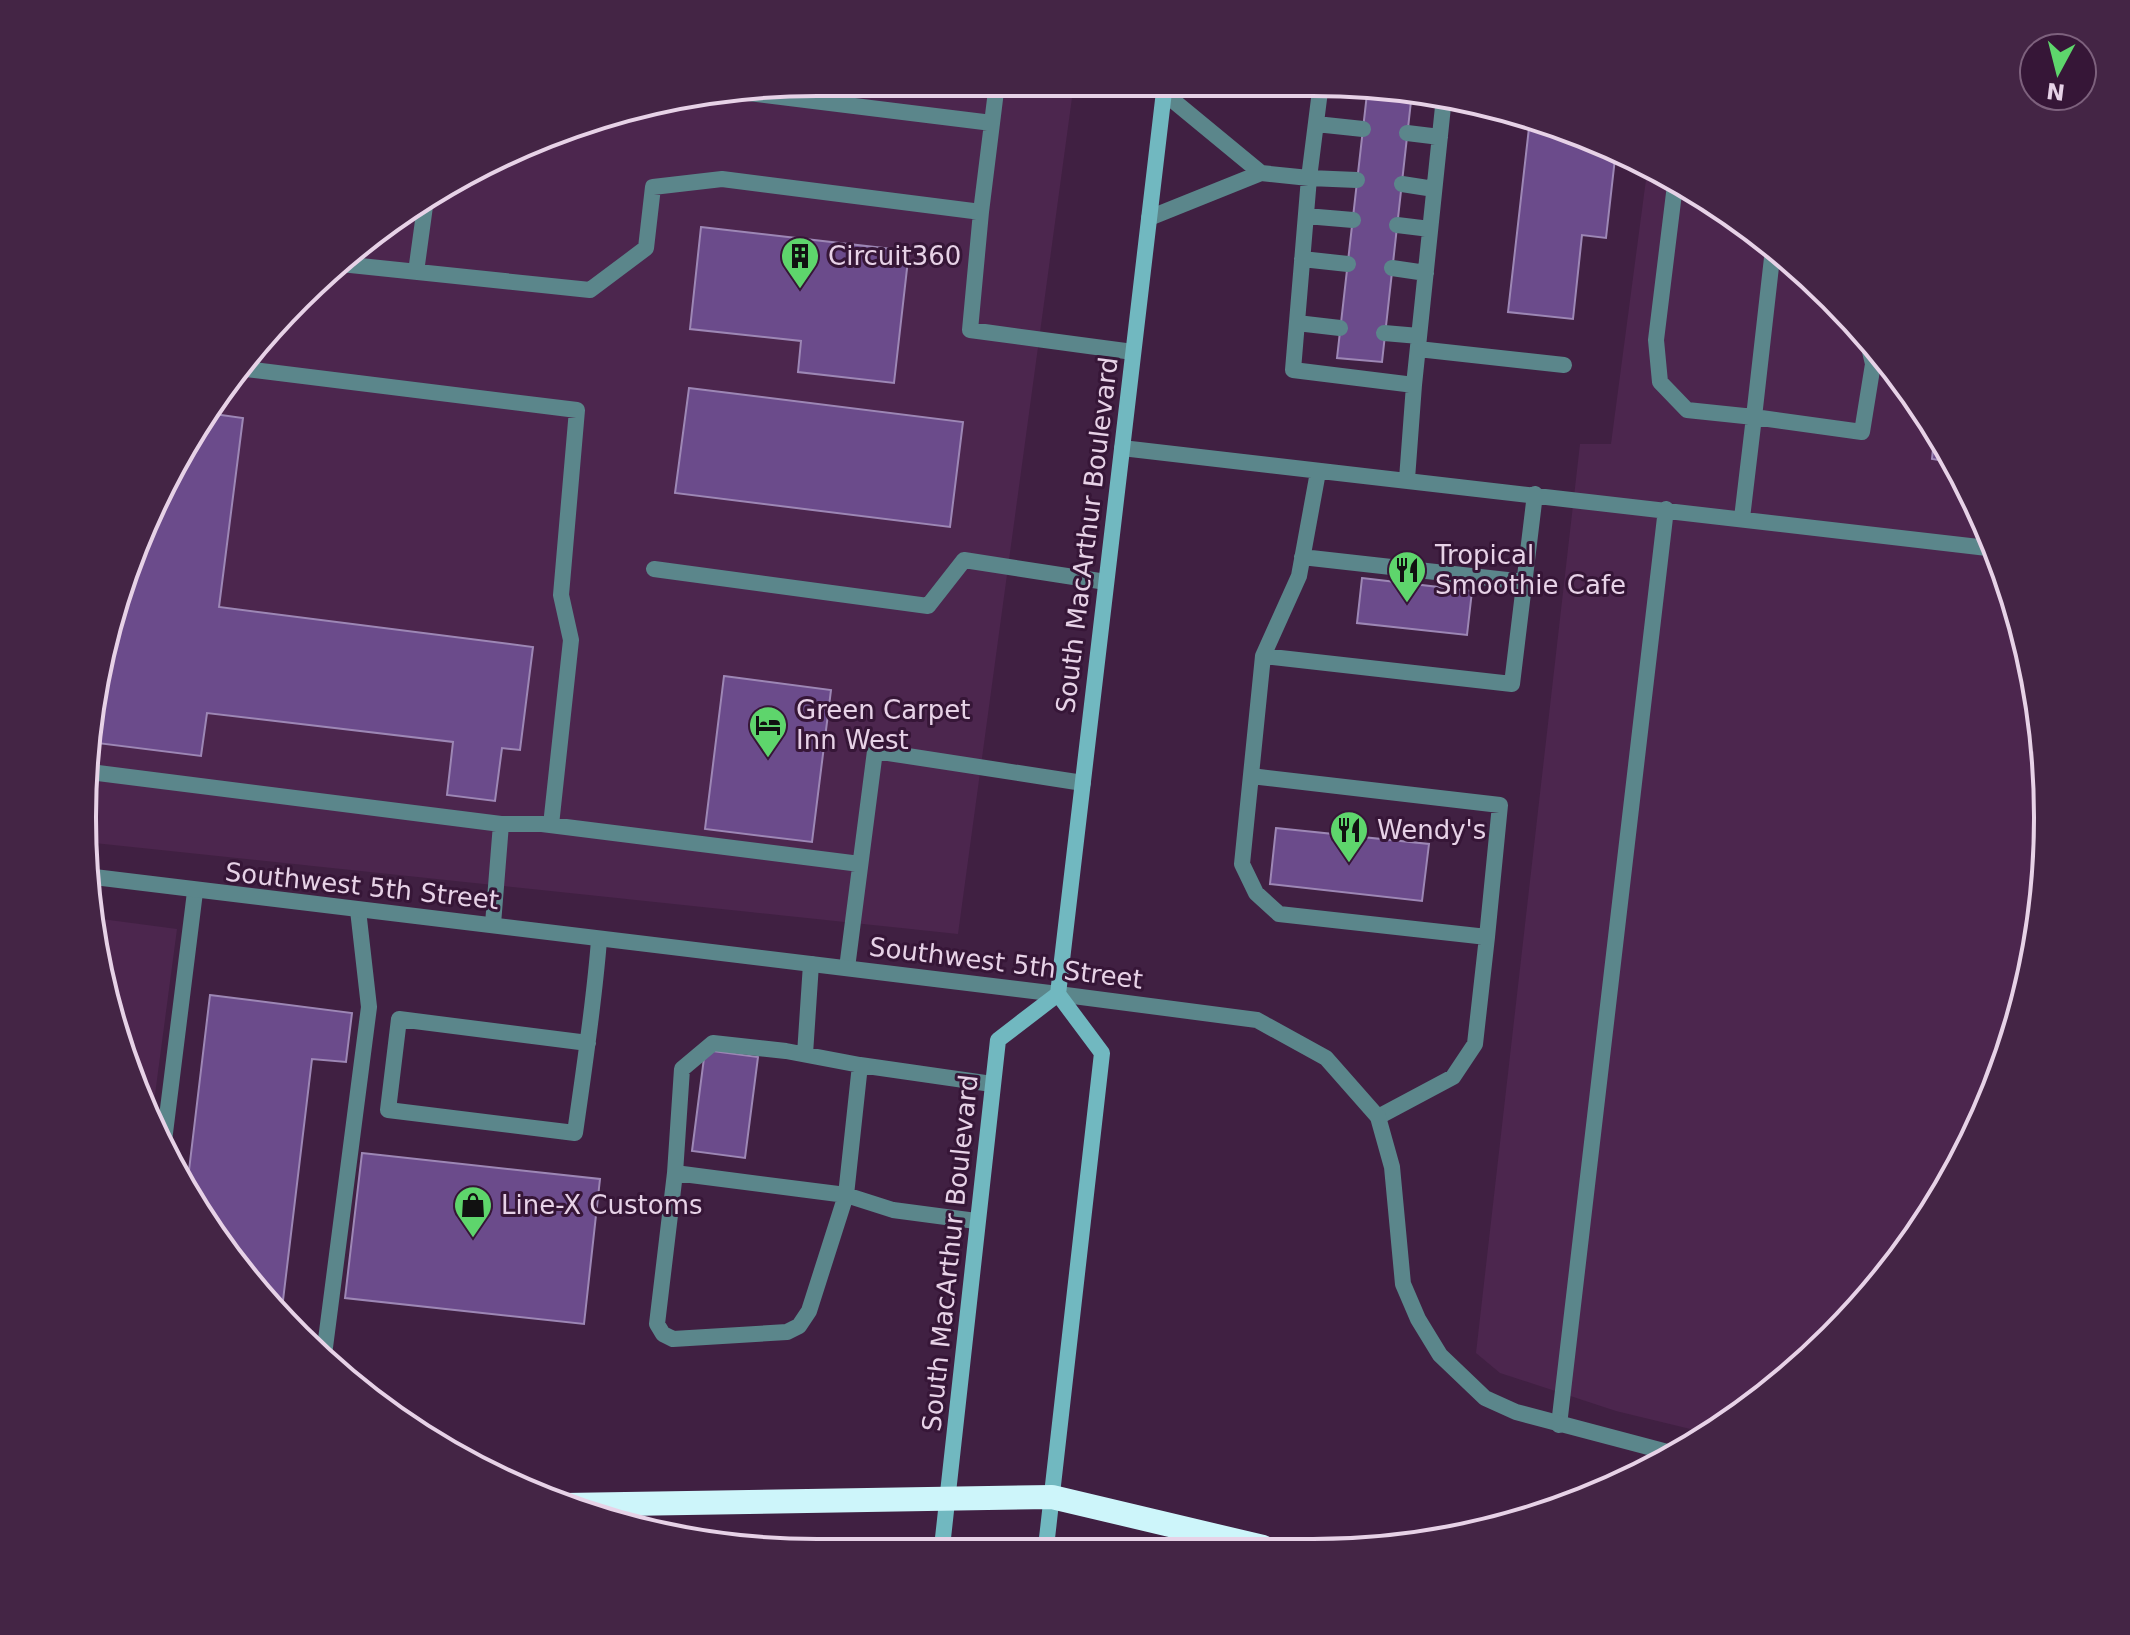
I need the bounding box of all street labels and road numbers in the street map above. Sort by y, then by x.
street label: South MacArthur Boulevard [1050,355,1124,715]
street label: Southwest 5th Street [224,857,500,915]
street label: Southwest 5th Street [868,931,1144,995]
street label: South MacArthur Boulevard [916,1073,984,1433]

